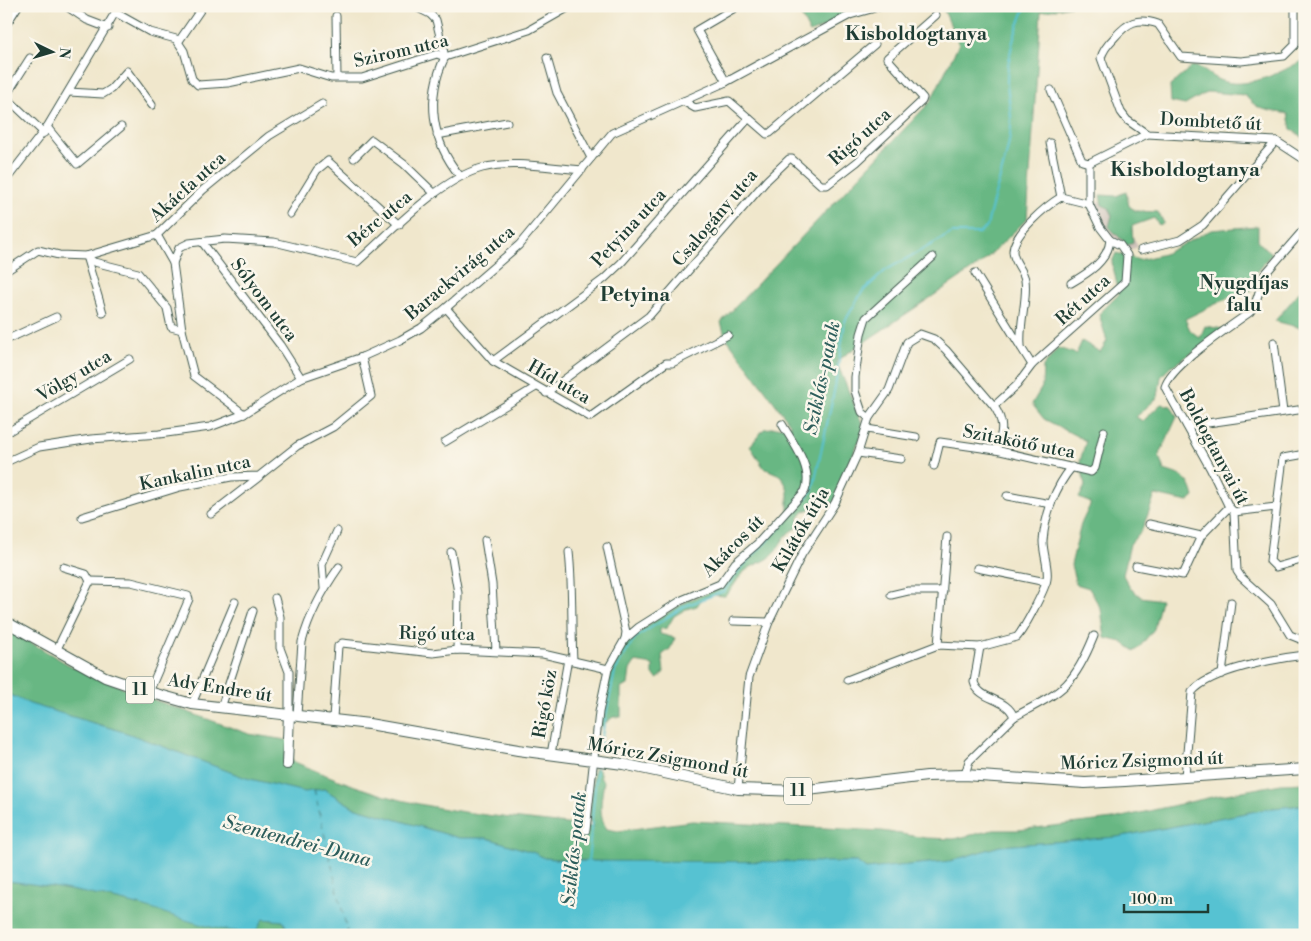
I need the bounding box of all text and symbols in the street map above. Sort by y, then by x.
district label: Kisboldogtanya [845,22,988,46]
north arrow [28,28,78,78]
street label: Szirom utca [351,29,452,73]
text: N [55,47,73,59]
street label: Rigó utca [824,102,897,171]
street label: Dombtető út [1159,108,1263,136]
street label: Akácfa utca [144,146,231,228]
district label: Kisboldogtanya [1110,158,1260,183]
street label: Csalogány utca [667,164,763,272]
street label: Petyina utca [587,183,672,272]
street label: Bérc utca [342,185,417,253]
street label: Barackvirág utca [400,220,520,326]
street label: Sólyom utca [225,254,303,347]
street label: Rét utca [1051,269,1116,331]
district label: Nyugdíjas falu [1199,271,1289,317]
district label: Petyina [600,283,670,308]
water label: Sziklás-patak [798,319,846,437]
street label: Völgy utca [32,344,116,408]
street label: Híd utca [523,355,595,410]
street label: Boldogtanyai út [1173,384,1255,510]
street label: Szitakötő utca [961,420,1078,464]
street label: Kankalin utca [137,450,254,496]
street label: Kilátók útja [767,483,835,577]
street label: Akácos út [696,510,769,583]
street label: Rigó utca [399,622,476,646]
street label: Ady Endre út [165,668,274,708]
street label: Rigó köz [528,668,562,740]
road number: 11 [126,676,154,704]
street label: Móricz Zsigmond út [585,732,751,784]
street label: Móricz Zsigmond út [1060,747,1225,775]
road number: 11 [784,778,812,804]
water label: Sziklás-patak [556,790,592,908]
water label: Szentendrei-Duna [220,810,374,872]
scale bar [1124,881,1207,913]
text: 100 m [1131,890,1173,909]

